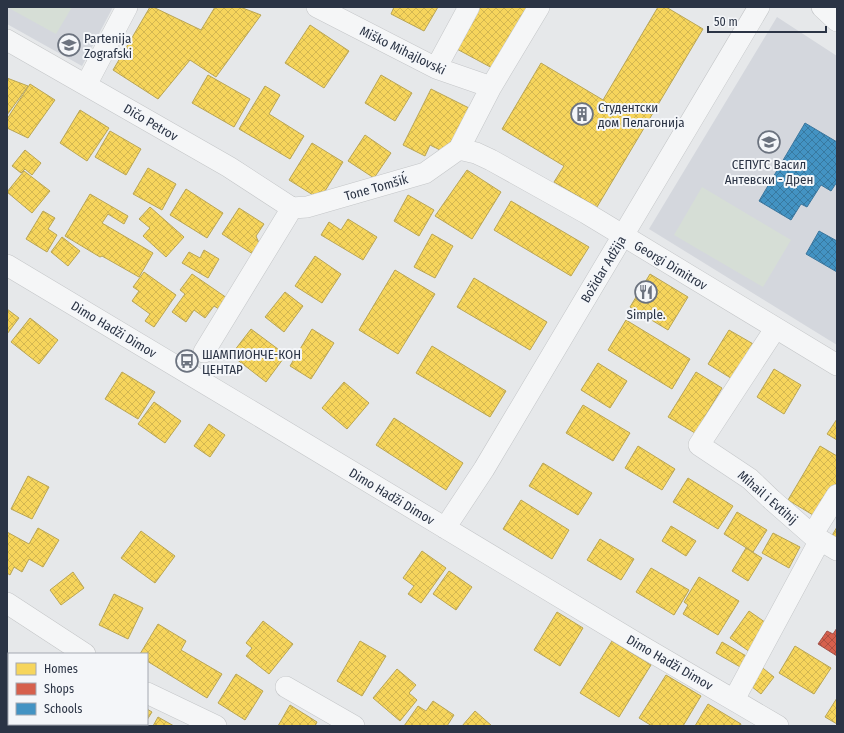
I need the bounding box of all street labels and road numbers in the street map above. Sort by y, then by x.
street label: Miško Mihajlovski [357,23,448,78]
street label: Dičo Petrov [121,101,181,144]
street label: Tone Tomšiḱ [342,169,411,204]
street label: Božidar Adžija [578,233,629,305]
street label: Georgi Dimitrov [631,238,710,293]
street label: Dimo Hadži Dimov [68,298,159,361]
street label: Dimo Hadži Dimov [346,465,437,528]
street label: Mihail i Evtihij [735,467,801,527]
street label: Dimo Hadži Dimov [624,632,716,693]

